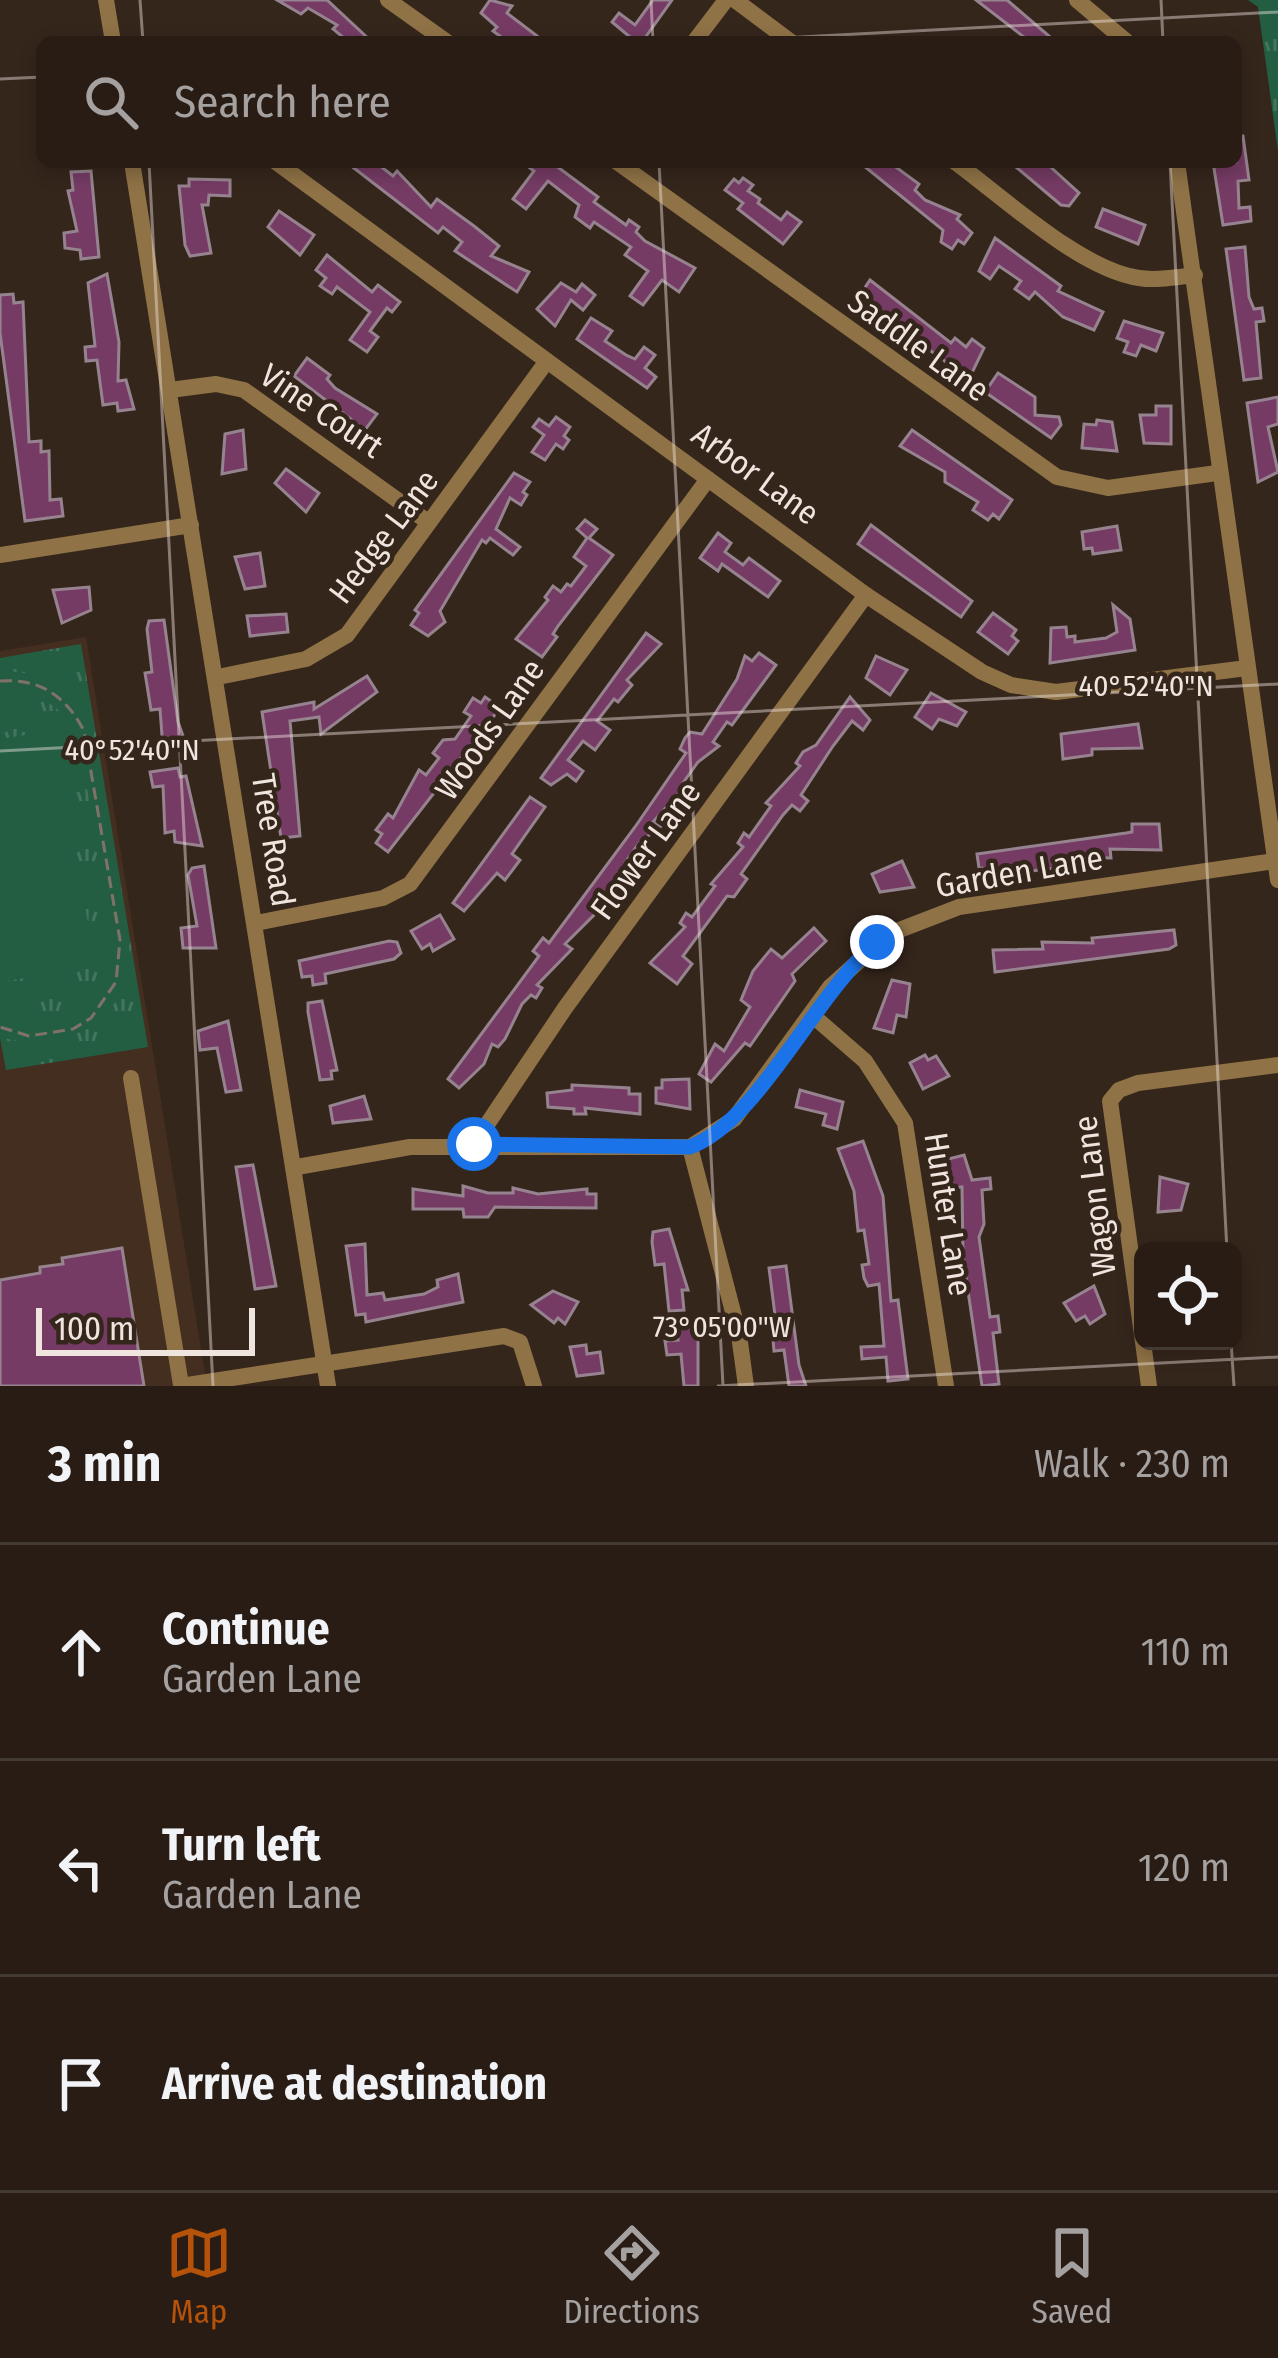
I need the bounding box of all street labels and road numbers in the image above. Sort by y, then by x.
street label: Saddle Lane [840,281,997,410]
street label: Vine Court [252,355,391,467]
street label: Arbor Lane [684,414,827,533]
street label: Hedge Lane [320,462,447,611]
street label: Woods Lane [427,651,553,808]
street label: Tree Road [243,771,303,909]
street label: Flower Lane [582,774,709,928]
street label: Garden Lane [932,838,1106,906]
street label: Wagon Lane [1065,1113,1125,1278]
street label: Hunter Lane [915,1130,981,1299]

